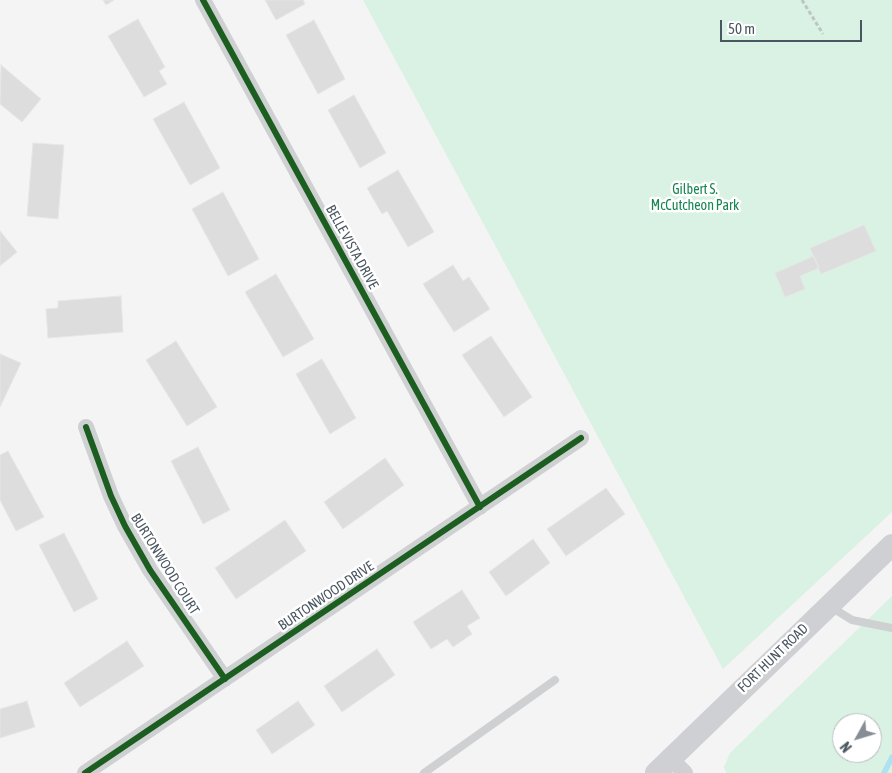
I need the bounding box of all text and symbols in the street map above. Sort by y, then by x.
scale bar [722,10,864,42]
text: 50 m [728,20,755,37]
park label: Gilbert S. McCutcheon Park [651,182,739,214]
street label: BELLE VISTA DRIVE [322,202,382,292]
street label: BURTONWOOD COURT [127,510,203,618]
street label: BURTONWOOD DRIVE [275,558,377,634]
street label: FORT HUNT ROAD [734,620,812,696]
north arrow [832,713,882,763]
text: N [837,739,855,755]

